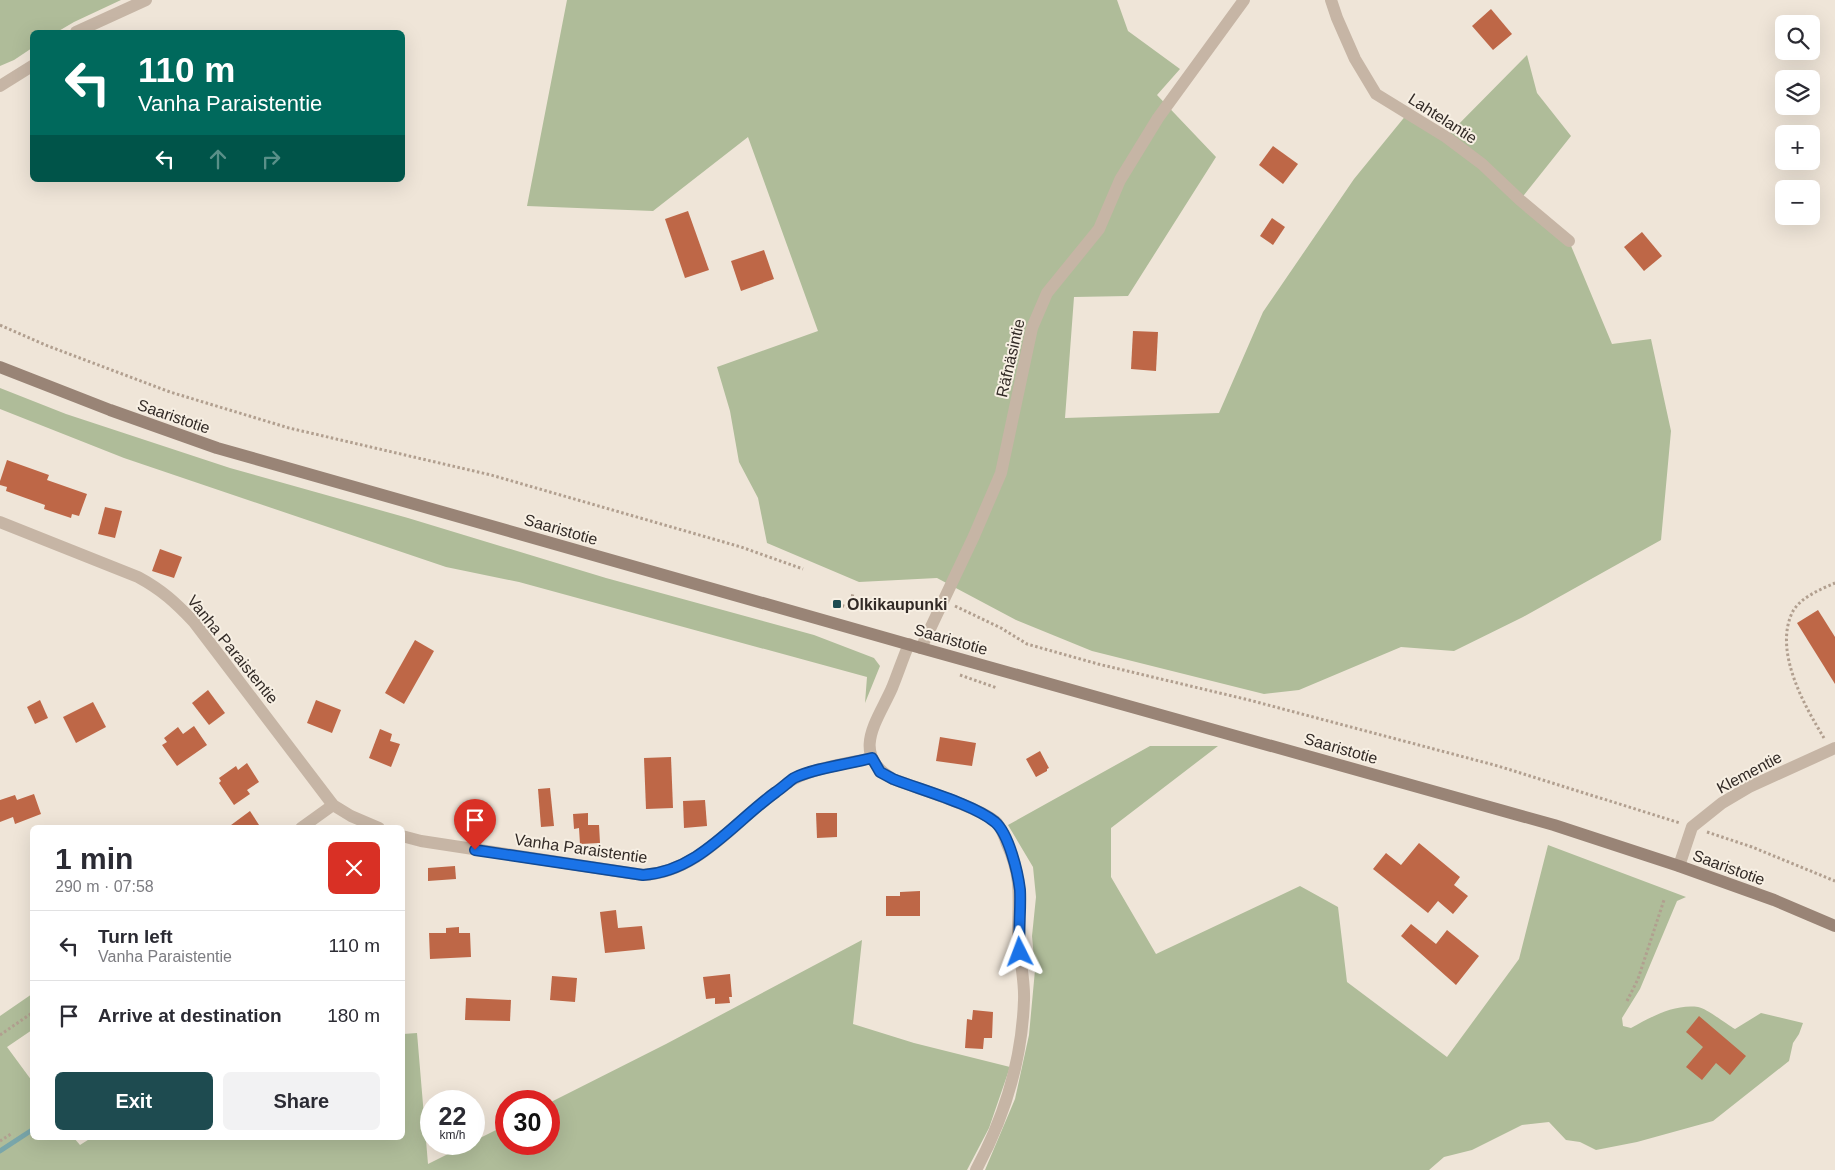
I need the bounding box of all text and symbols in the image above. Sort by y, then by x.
map controls [1775,15,1820,225]
button: search [1775,15,1820,60]
icon: left [55,50,120,115]
text: 110 m [138,50,235,89]
button: layers [1775,70,1820,115]
street label: Lahtelantie [1405,90,1480,147]
text: Vanha Paraistentie [138,91,322,116]
button: + [1775,125,1820,170]
icon: left [151,145,179,173]
icon: ahead [204,145,232,173]
icon: right [257,145,285,173]
button: − [1775,180,1820,225]
street label: Räfnäsintie [993,317,1028,399]
street label: Saaristotie [135,396,212,437]
street label: Saaristotie [522,511,600,548]
street label: Vanha Paraistentie [184,592,281,707]
place label: Olkikaupunki [847,596,947,613]
marker: Olkikaupunki [831,598,843,610]
street label: Saaristotie [912,621,990,658]
street label: Saaristotie [1302,730,1380,767]
street label: Klementie [1714,748,1785,797]
pin [454,799,496,850]
icon: arrive [461,806,489,834]
street label: Vanha Paraistentie [513,831,649,866]
text: 1 min [55,842,133,875]
button: close [328,842,380,894]
street label: Saaristotie [1690,847,1767,888]
text: 290 m · 07:58 [55,878,154,895]
position arrow [993,925,1045,977]
text: Turn left [98,926,173,947]
icon: left [55,932,83,960]
text: 110 m [329,935,380,956]
text: Vanha Paraistentie [98,948,232,965]
icon: arrive [55,1002,83,1030]
text: Arrive at destination [98,1005,282,1026]
text: 180 m [327,1005,380,1026]
button: Exit [55,1072,213,1130]
button: Share [223,1072,380,1130]
speed limit sign: 30 [495,1090,560,1155]
text: 22 [439,1102,466,1130]
text: km/h [439,1128,466,1142]

